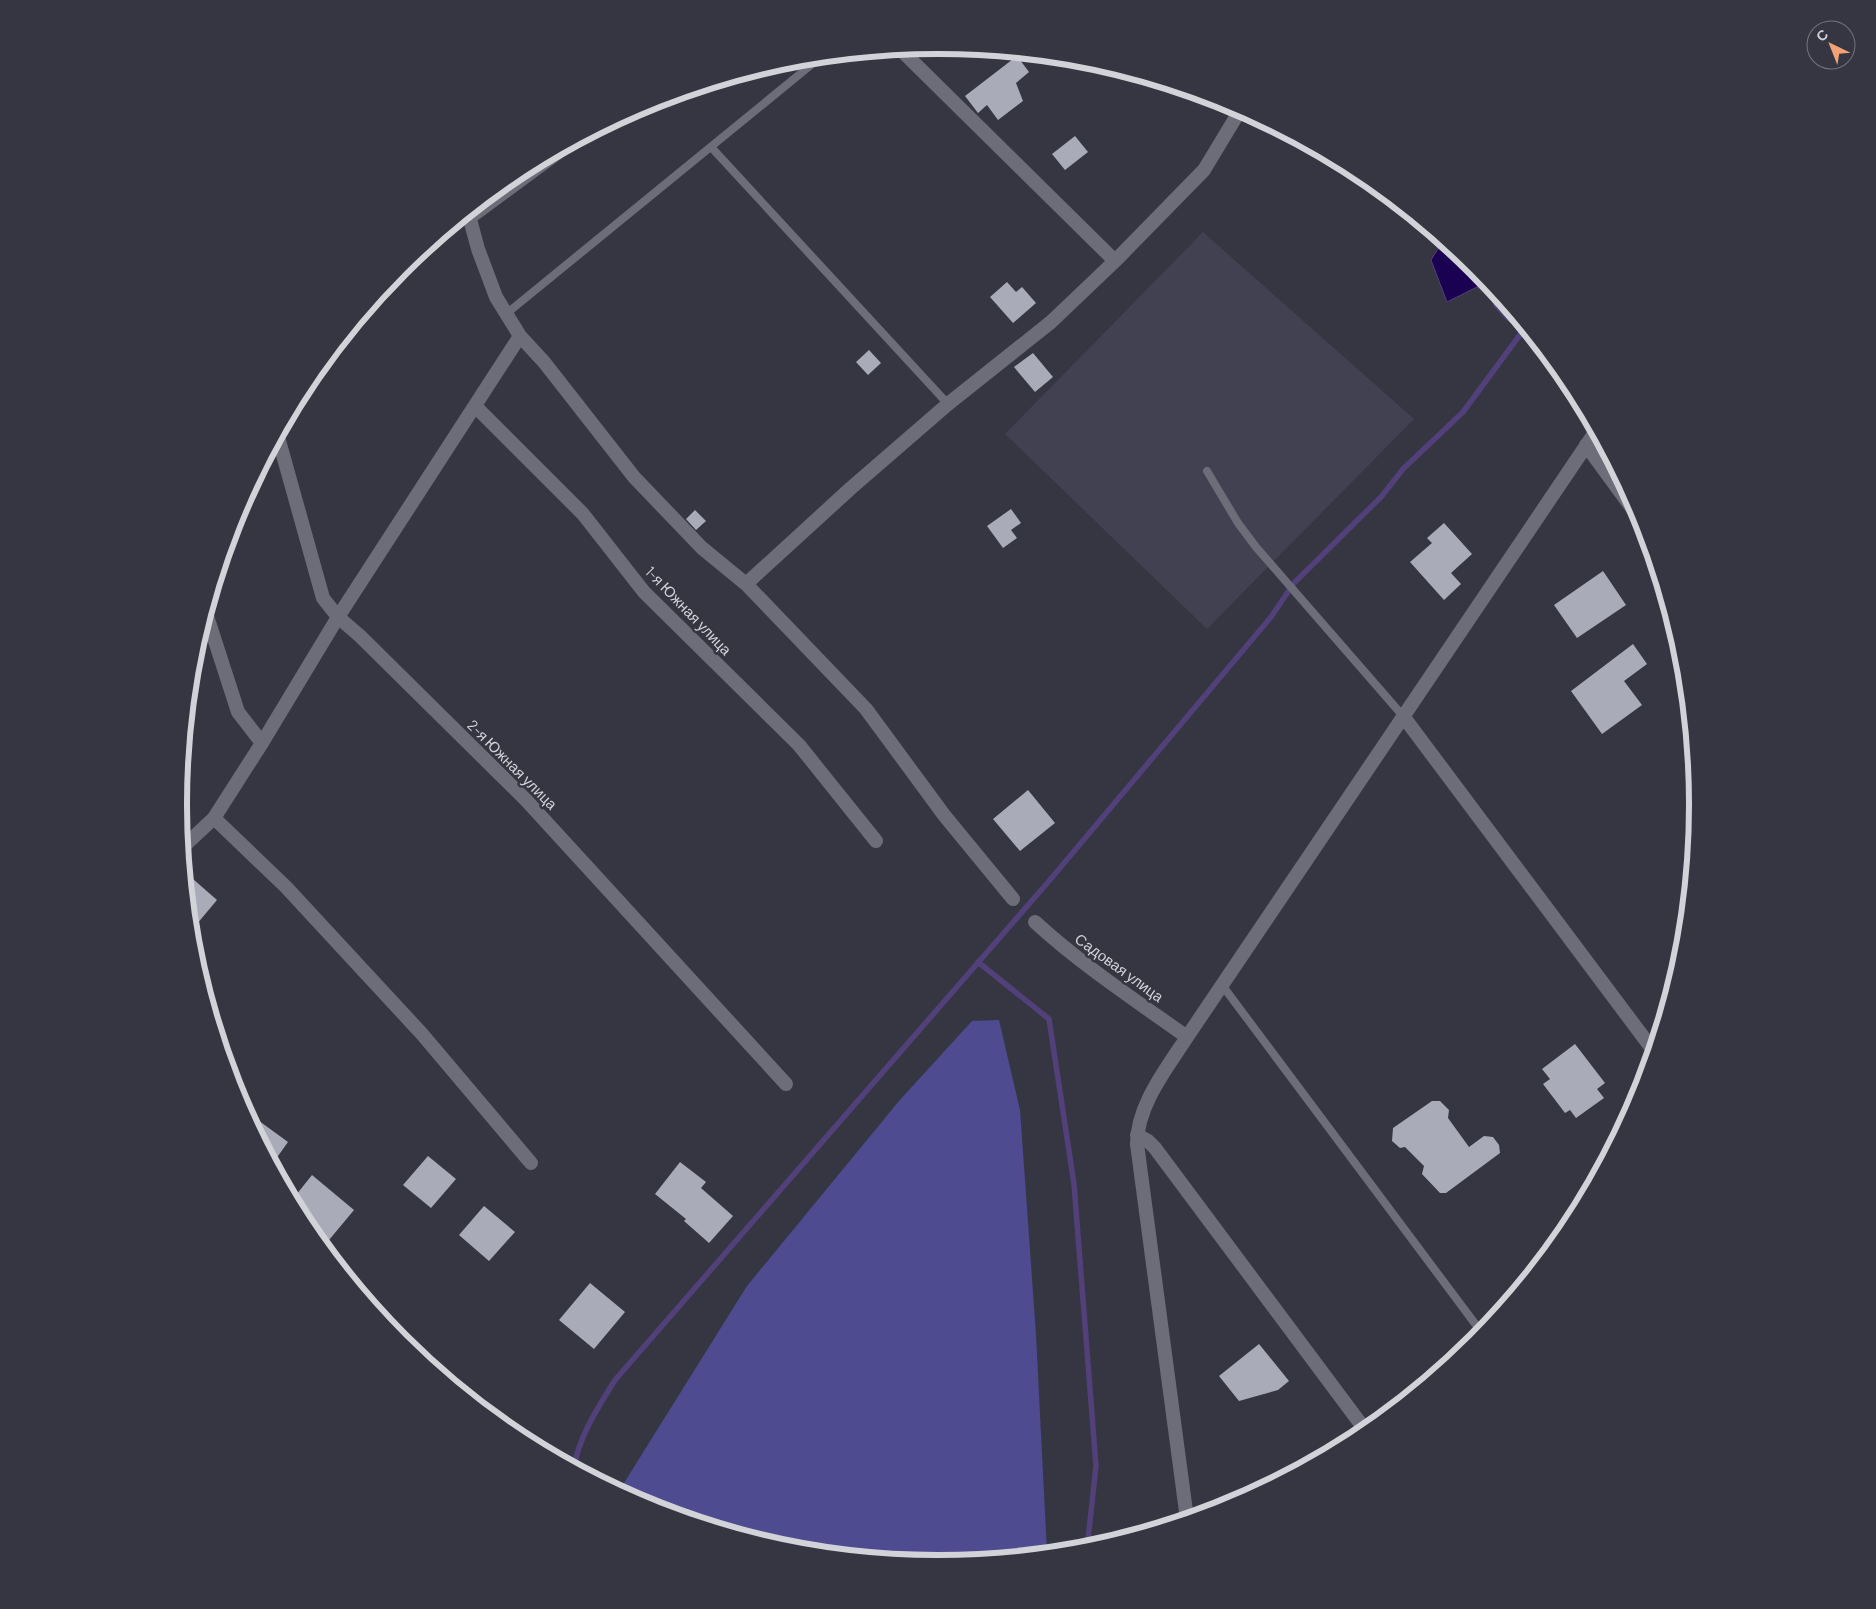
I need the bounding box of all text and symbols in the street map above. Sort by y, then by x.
north arrow [1806,20,1856,70]
text: С [1812,25,1831,45]
street label: 1-я Южная улица [642,562,736,659]
street label: 2-я Южная улица [464,716,562,813]
street label: Садовая улица [1072,929,1168,1006]

